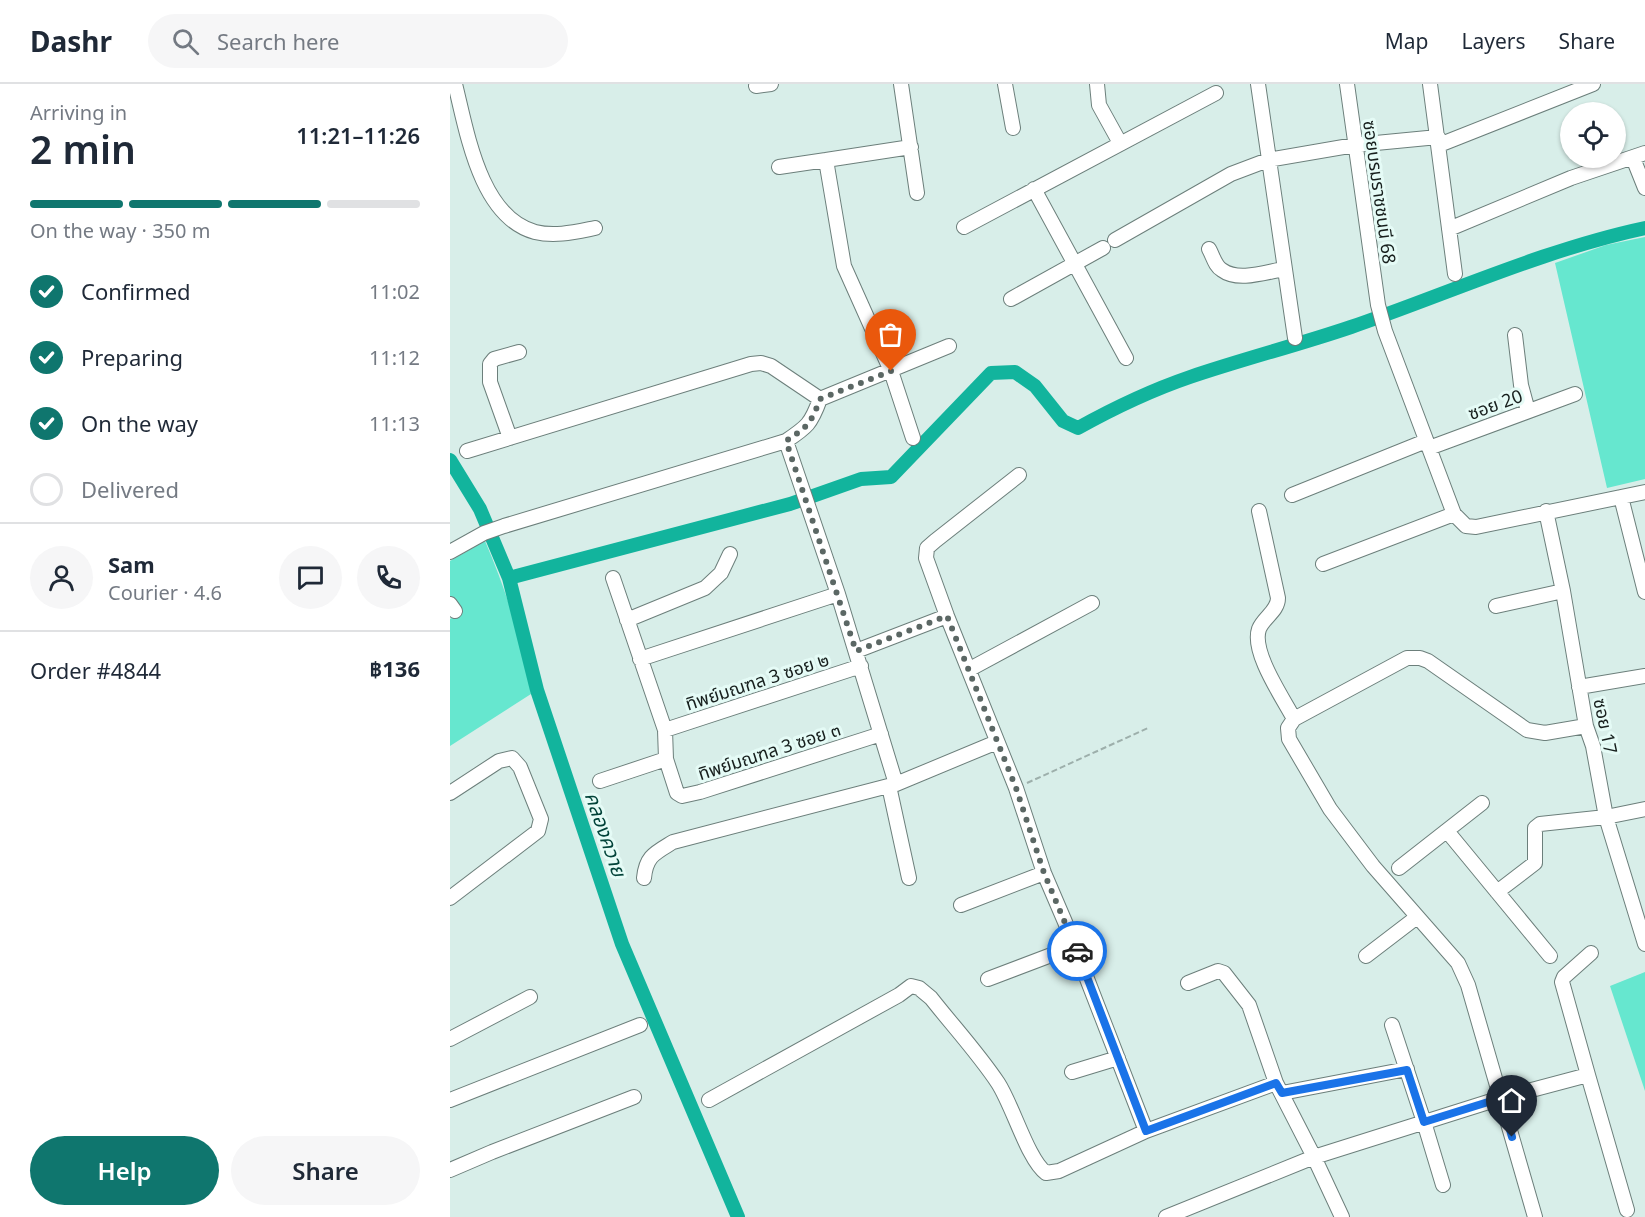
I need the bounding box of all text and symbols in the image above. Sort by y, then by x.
search box [148,14,568,68]
text: Dashr [30,22,112,60]
icon: search [169,25,202,58]
text: Search here [217,26,339,56]
text: Map [1385,27,1429,55]
text: Layers [1462,27,1526,55]
text: Share [1559,27,1615,55]
text: Arriving in [30,99,127,126]
map controls [1560,102,1626,168]
button: locate [1560,102,1626,168]
street label: ซอยบรมราชชนนี 68 [1358,119,1402,265]
text: 11:21–11:26 [296,120,420,150]
text: 2 min [30,122,136,175]
text: On the way · 350 m [30,217,210,244]
icon: check [30,275,63,308]
text: Confirmed [81,276,191,306]
text: 11:02 [369,278,420,305]
pin [865,309,916,371]
icon: bag [874,318,907,351]
icon: check [30,341,63,374]
text: Preparing [81,342,183,372]
text: 11:12 [369,344,420,371]
street label: ซอย 20 [1464,383,1526,425]
icon: check [30,407,63,440]
text: On the way [81,408,198,438]
text: 11:13 [369,410,420,437]
text: Delivered [81,474,179,504]
button: person [30,546,93,609]
button: chat [279,546,342,609]
button: phone [357,546,420,609]
text: Sam [108,549,155,579]
text: Courier · 4.6 [108,579,222,606]
street label: ทิพย์มณฑล 3 ซอย ๒ [682,646,832,716]
text: ฿136 [369,653,420,683]
text: Order #4844 [30,655,161,685]
street label: ซอย 17 [1588,696,1624,756]
street label: ทิพย์มณฑล 3 ซอย ๓ [695,717,843,785]
water label: คลองควาย [579,788,634,882]
courier [1047,921,1107,981]
icon: car [1061,935,1094,968]
pin [1486,1075,1537,1137]
icon: home [1495,1084,1528,1117]
button: Help [30,1136,219,1205]
button: Share [231,1136,420,1205]

